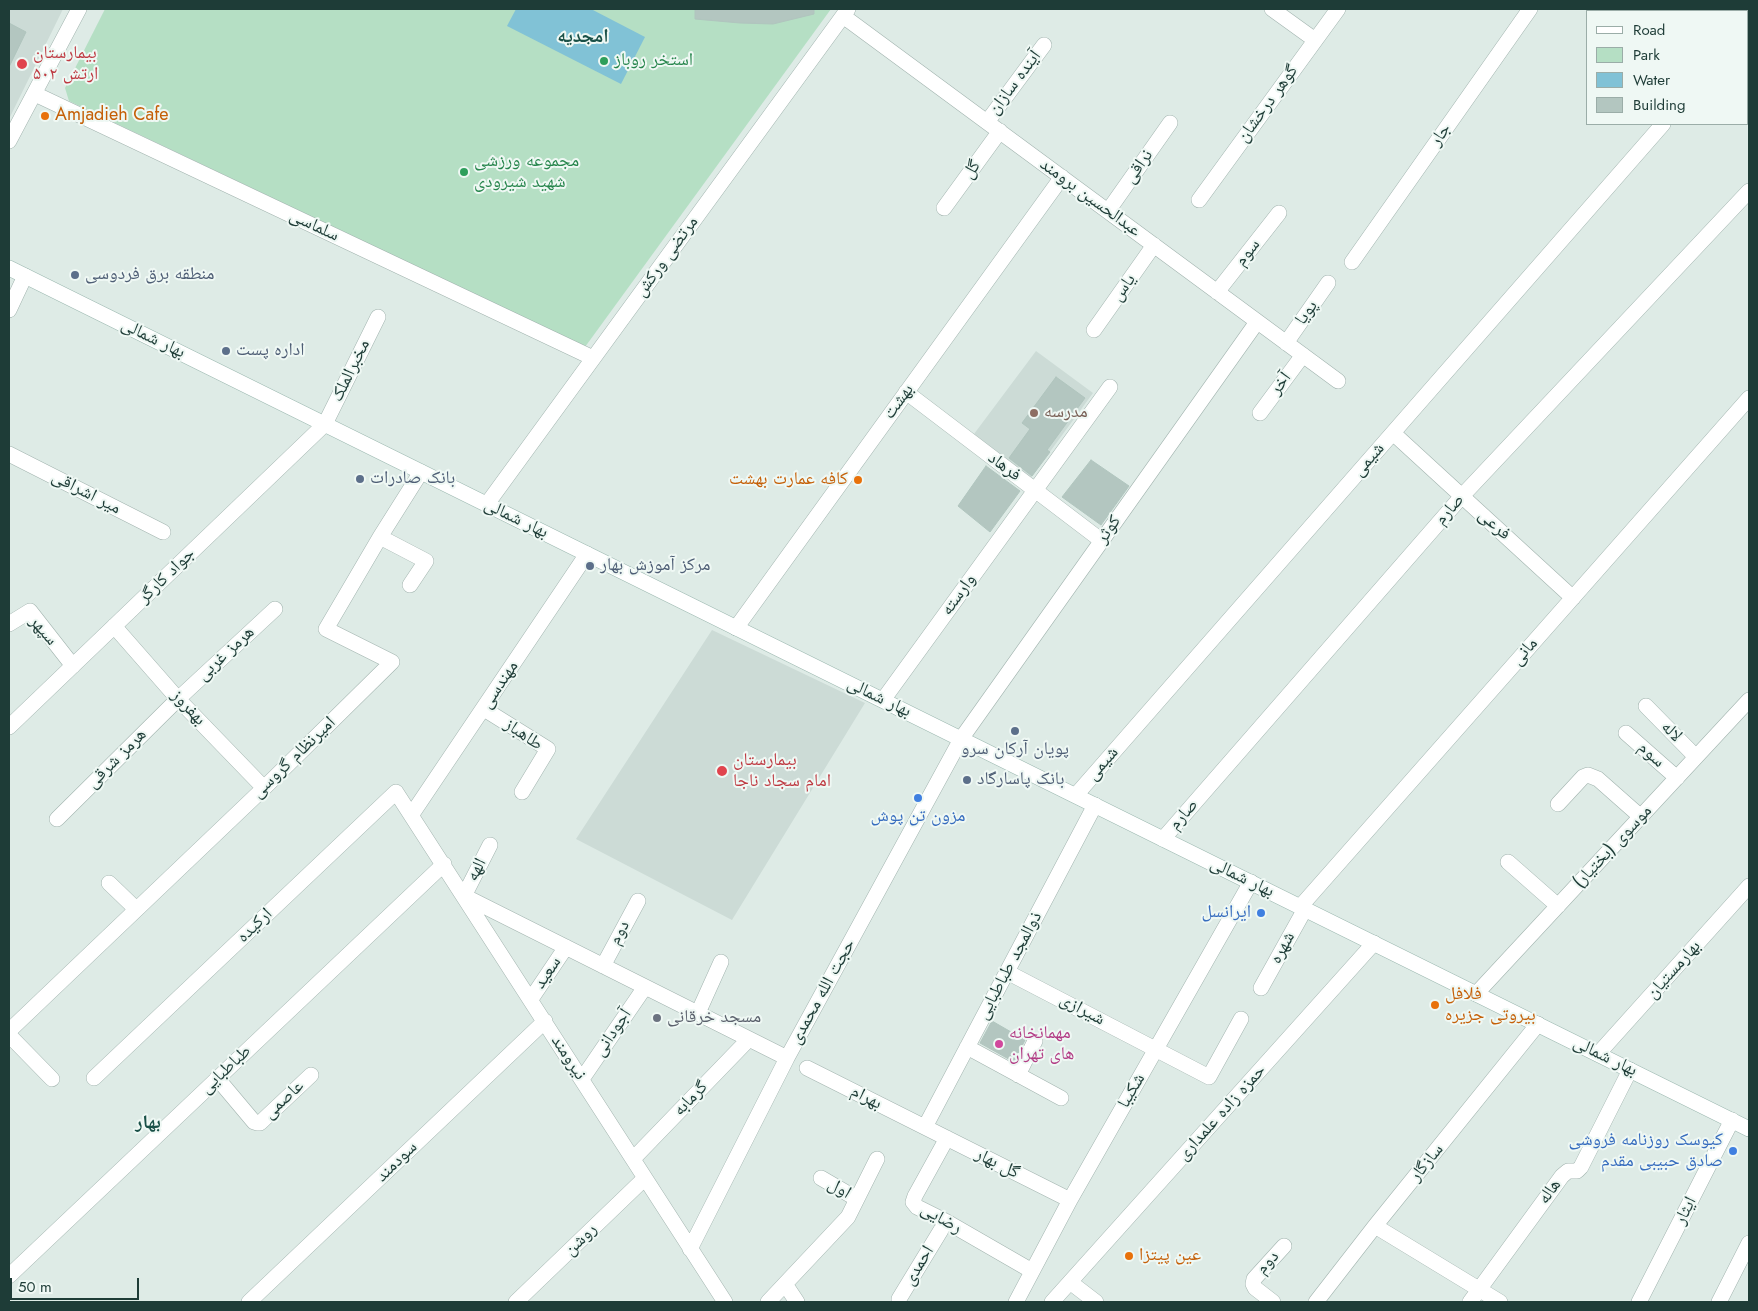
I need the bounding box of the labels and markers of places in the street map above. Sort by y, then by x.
place label: بیمارستان ۵۰۲ ارتش [33,43,98,86]
place label: استخر روباز [614,50,693,72]
marker: استخر روباز [598,55,610,67]
marker: بیمارستان ۵۰۲ ارتش [15,57,29,71]
place label: Amjadieh Cafe [55,105,169,127]
marker: Amjadieh Cafe [39,110,51,122]
place label: مجموعه ورزشی شهید شیرودی [474,151,579,193]
marker: مجموعه ورزشی شهید شیرودی [458,166,470,178]
place label: منطقه برق فردوسی [85,264,214,286]
marker: منطقه برق فردوسی [69,269,81,281]
place label: اداره پست [236,340,305,362]
marker: اداره پست [220,345,232,357]
place label: مدرسه [1044,402,1088,424]
marker: مدرسه [1028,407,1040,419]
place label: بانک صادرات [370,468,455,490]
place label: کافه عمارت بهشت [729,469,848,491]
marker: بانک صادرات [354,473,366,485]
marker: کافه عمارت بهشت [852,474,864,486]
place label: مرکز آموزش بهار [600,555,710,577]
marker: مرکز آموزش بهار [584,560,596,572]
marker: پویان آرکان سرو [1009,725,1021,737]
place label: پویان آرکان سرو [961,739,1069,761]
place label: بیمارستان امام سجاد ناجا [733,750,831,792]
marker: بیمارستان امام سجاد ناجا [715,764,729,778]
place label: بانک پاسارگاد [977,769,1064,791]
marker: بانک پاسارگاد [961,774,973,786]
marker: مزون تن پوش [912,792,924,804]
place label: مزون تن پوش [871,806,965,828]
place label: ایرانسل [1201,902,1251,924]
marker: ایرانسل [1255,907,1267,919]
place label: فلافل بیروتی جزیره [1445,984,1536,1026]
marker: فلافل بیروتی جزیره [1429,999,1441,1011]
place label: مسجد خرقانی [667,1007,761,1029]
marker: مسجد خرقانی [651,1012,663,1024]
place label: مهمانخانه های تهران [1009,1023,1074,1066]
marker: مهمانخانه های تهران [993,1038,1005,1050]
place label: کیوسک روزنامه فروشی صادق حبیبی مقدم [1568,1130,1723,1172]
marker: کیوسک روزنامه فروشی صادق حبیبی مقدم [1727,1145,1739,1157]
place label: عین پیتزا [1139,1245,1201,1267]
marker: عین پیتزا [1123,1250,1135,1262]

